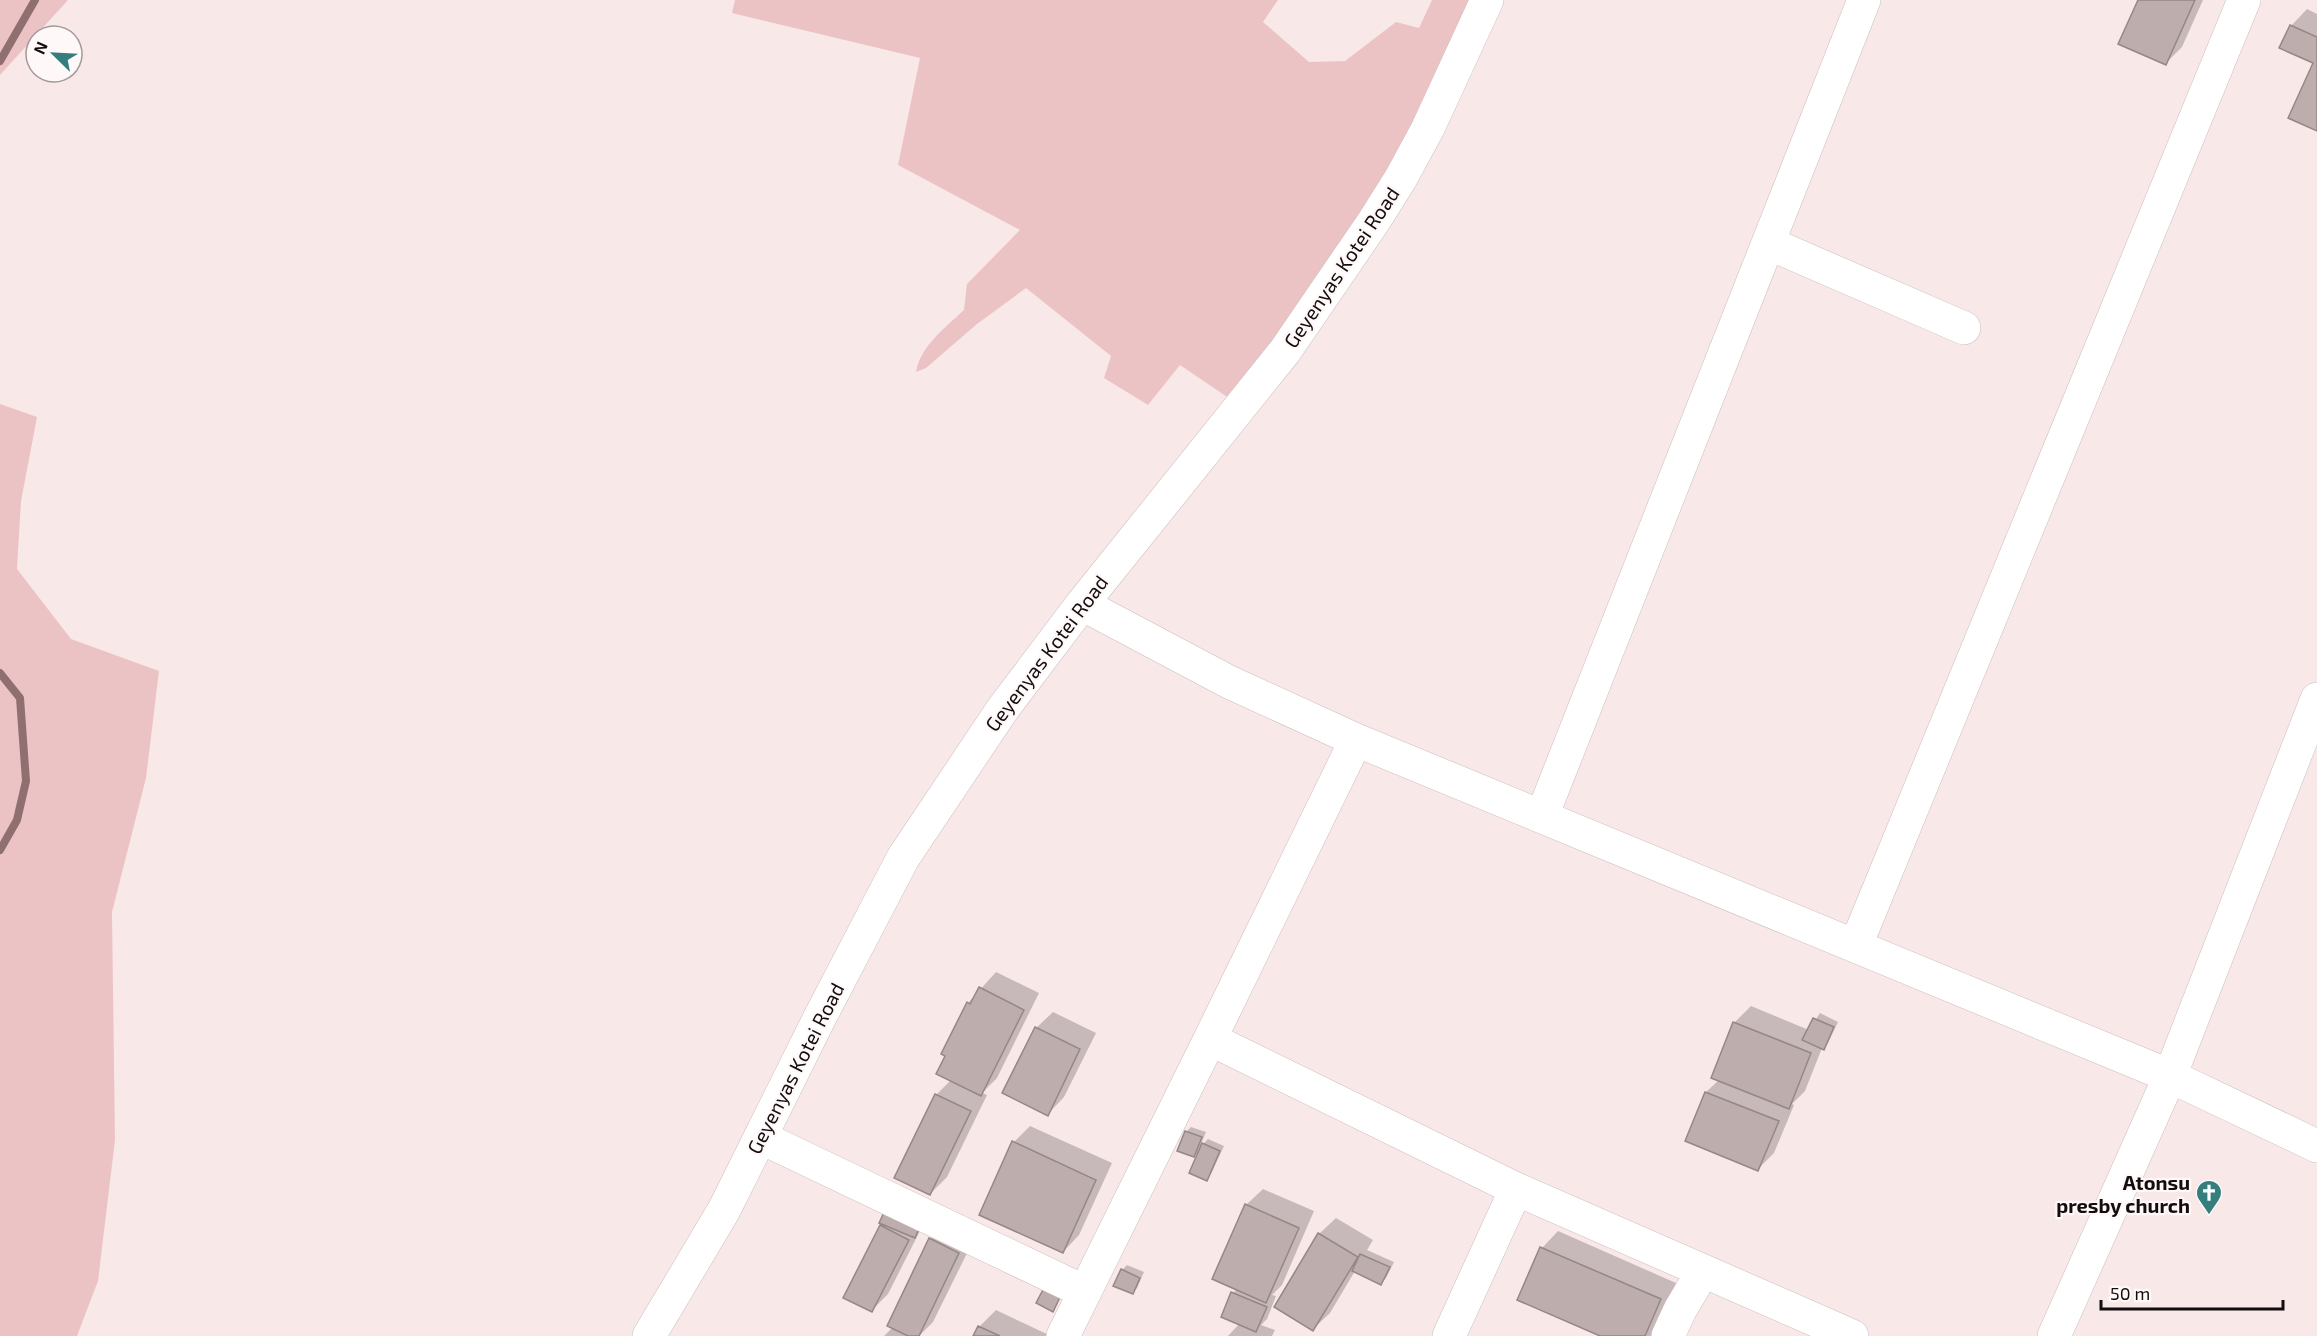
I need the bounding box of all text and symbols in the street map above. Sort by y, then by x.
north arrow [24,24,84,84]
text: N [29,39,51,57]
street label: Geyenyas Kotei Road [1278,182,1404,352]
street label: Geyenyas Kotei Road [980,570,1112,736]
street label: Geyenyas Kotei Road [741,978,849,1158]
place label: Atonsu presby church [2056,1170,2190,1218]
church icon: Atonsu presby church [2194,1178,2224,1216]
scale bar [2101,1273,2282,1311]
text: 50 m [2110,1282,2150,1304]

